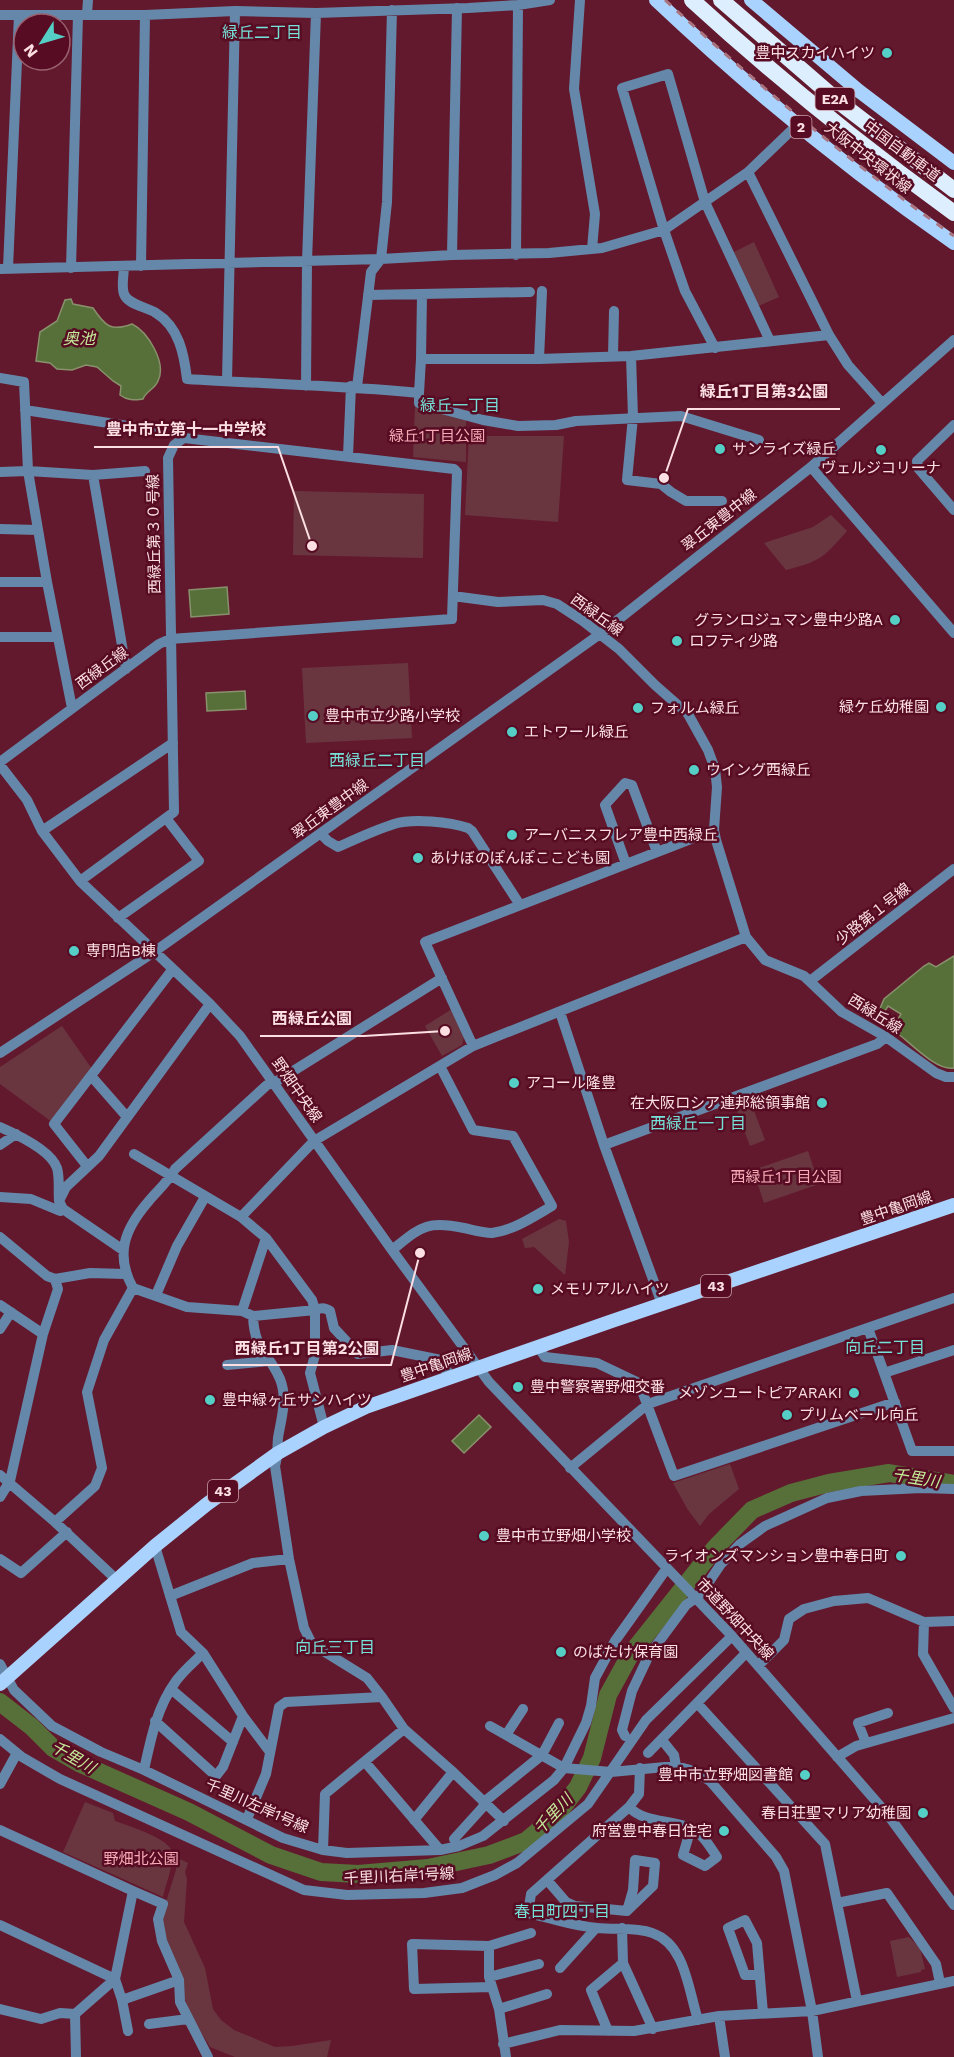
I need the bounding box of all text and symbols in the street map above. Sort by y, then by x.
north arrow [12,12,72,72]
district label: 緑丘二丁目 [222,23,302,42]
text: N [19,40,42,61]
place label: 豊中スカイハイツ [756,44,875,62]
marker: 豊中スカイハイツ [880,46,894,60]
road number: E2A [816,88,854,110]
road number: 2 [790,116,812,138]
street label: 中国自動車道 [861,117,943,185]
street label: 大阪中央環状線 [821,119,915,197]
water label: 奥池 [63,329,97,348]
callout: 緑丘1丁目第3公園 [688,375,840,409]
text: 緑丘1丁目第3公園 [700,382,828,401]
district label: 緑丘一丁目 [420,396,500,415]
callout: 豊中市立第十一中学校 [94,413,278,447]
text: 豊中市立第十一中学校 [106,420,266,439]
park label: 緑丘1丁目公園 [389,427,485,445]
place label: サンライズ緑丘 [732,440,837,458]
marker: サンライズ緑丘 [713,442,727,456]
marker: ヴェルジコリーナ [874,443,888,457]
place label: ヴェルジコリーナ [821,459,941,477]
street label: 西緑丘第３０号線 [144,474,164,594]
street label: 翠丘東豊中線 [678,485,760,555]
street label: 西緑丘線 [567,590,627,640]
place label: グランロジュマン豊中少路A [694,611,883,629]
marker: グランロジュマン豊中少路A [888,613,902,627]
place label: ロフティ少路 [689,632,778,650]
marker: ロフティ少路 [670,634,684,648]
street label: 西緑丘線 [72,643,132,693]
place label: 緑ケ丘幼稚園 [839,698,929,716]
place label: フォルム緑丘 [650,699,740,717]
marker: 緑ケ丘幼稚園 [934,700,948,714]
marker: フォルム緑丘 [631,701,645,715]
place label: 豊中市立少路小学校 [325,707,460,725]
marker: 豊中市立少路小学校 [306,709,320,723]
place label: エトワール緑丘 [524,723,629,741]
marker: エトワール緑丘 [505,725,519,739]
district label: 西緑丘二丁目 [329,751,425,770]
place label: ウイング西緑丘 [706,761,811,779]
marker: ウイング西緑丘 [687,763,701,777]
street label: 翠丘東豊中線 [288,775,372,843]
place label: アーバニスフレア豊中西緑丘 [524,826,718,844]
marker: アーバニスフレア豊中西緑丘 [505,828,519,842]
place label: あけぼのぽんぽここども園 [430,849,610,867]
marker: あけぼのぽんぽここども園 [411,851,425,865]
street label: 少路第１号線 [832,879,914,949]
place label: 専門店B棟 [86,942,156,960]
marker: 専門店B棟 [67,944,81,958]
street label: 西緑丘線 [845,990,905,1038]
callout: 西緑丘公園 [260,1002,364,1036]
text: 西緑丘公園 [272,1009,352,1028]
street label: 野畑中央線 [268,1054,326,1126]
place label: アコール隆豊 [526,1074,616,1092]
marker: アコール隆豊 [507,1076,521,1090]
place label: 在大阪ロシア連邦総領事館 [630,1094,810,1112]
marker: 在大阪ロシア連邦総領事館 [815,1096,829,1110]
district label: 西緑丘一丁目 [650,1114,746,1133]
park label: 西緑丘1丁目公園 [731,1168,841,1186]
street label: 豊中亀岡線 [858,1187,934,1229]
road number: 43 [701,1275,731,1297]
place label: メモリアルハイツ [550,1280,670,1298]
marker: メモリアルハイツ [531,1282,545,1296]
callout: 西緑丘1丁目第2公園 [223,1331,391,1365]
district label: 向丘二丁目 [845,1338,925,1357]
text: 西緑丘1丁目第2公園 [235,1339,379,1358]
street label: 豊中亀岡線 [398,1344,474,1386]
place label: 豊中警察署野畑交番 [530,1378,665,1396]
marker: 豊中警察署野畑交番 [511,1380,525,1394]
place label: メゾンユートピアARAKI [678,1384,842,1402]
marker: メゾンユートピアARAKI [847,1386,861,1400]
place label: 豊中緑ヶ丘サンハイツ [222,1391,372,1409]
marker: 豊中緑ヶ丘サンハイツ [203,1393,217,1407]
place label: プリムベール向丘 [799,1406,919,1424]
marker: プリムベール向丘 [780,1408,794,1422]
water label: 千里川 [891,1465,943,1491]
road number: 43 [208,1480,238,1502]
place label: 豊中市立野畑小学校 [496,1527,631,1545]
marker: 豊中市立野畑小学校 [477,1529,491,1543]
place label: ライオンズマンション豊中春日町 [664,1547,889,1565]
marker: ライオンズマンション豊中春日町 [894,1549,908,1563]
street label: 市道野畑中央線 [693,1574,777,1664]
district label: 向丘三丁目 [295,1638,375,1657]
place label: のばたけ保育園 [573,1643,678,1661]
marker: のばたけ保育園 [554,1645,568,1659]
water label: 千里川 [47,1737,100,1778]
place label: 豊中市立野畑図書館 [658,1766,793,1784]
marker: 豊中市立野畑図書館 [798,1768,812,1782]
street label: 千里川左岸1号線 [203,1775,311,1837]
water label: 千里川 [530,1789,578,1838]
place label: 春日荘聖マリア幼稚園 [761,1804,911,1822]
marker: 春日荘聖マリア幼稚園 [916,1806,930,1820]
place label: 府営豊中春日住宅 [592,1822,712,1840]
marker: 府営豊中春日住宅 [717,1824,731,1838]
park label: 野畑北公園 [103,1850,179,1868]
street label: 千里川右岸1号線 [343,1864,455,1888]
district label: 春日町四丁目 [514,1902,610,1921]

